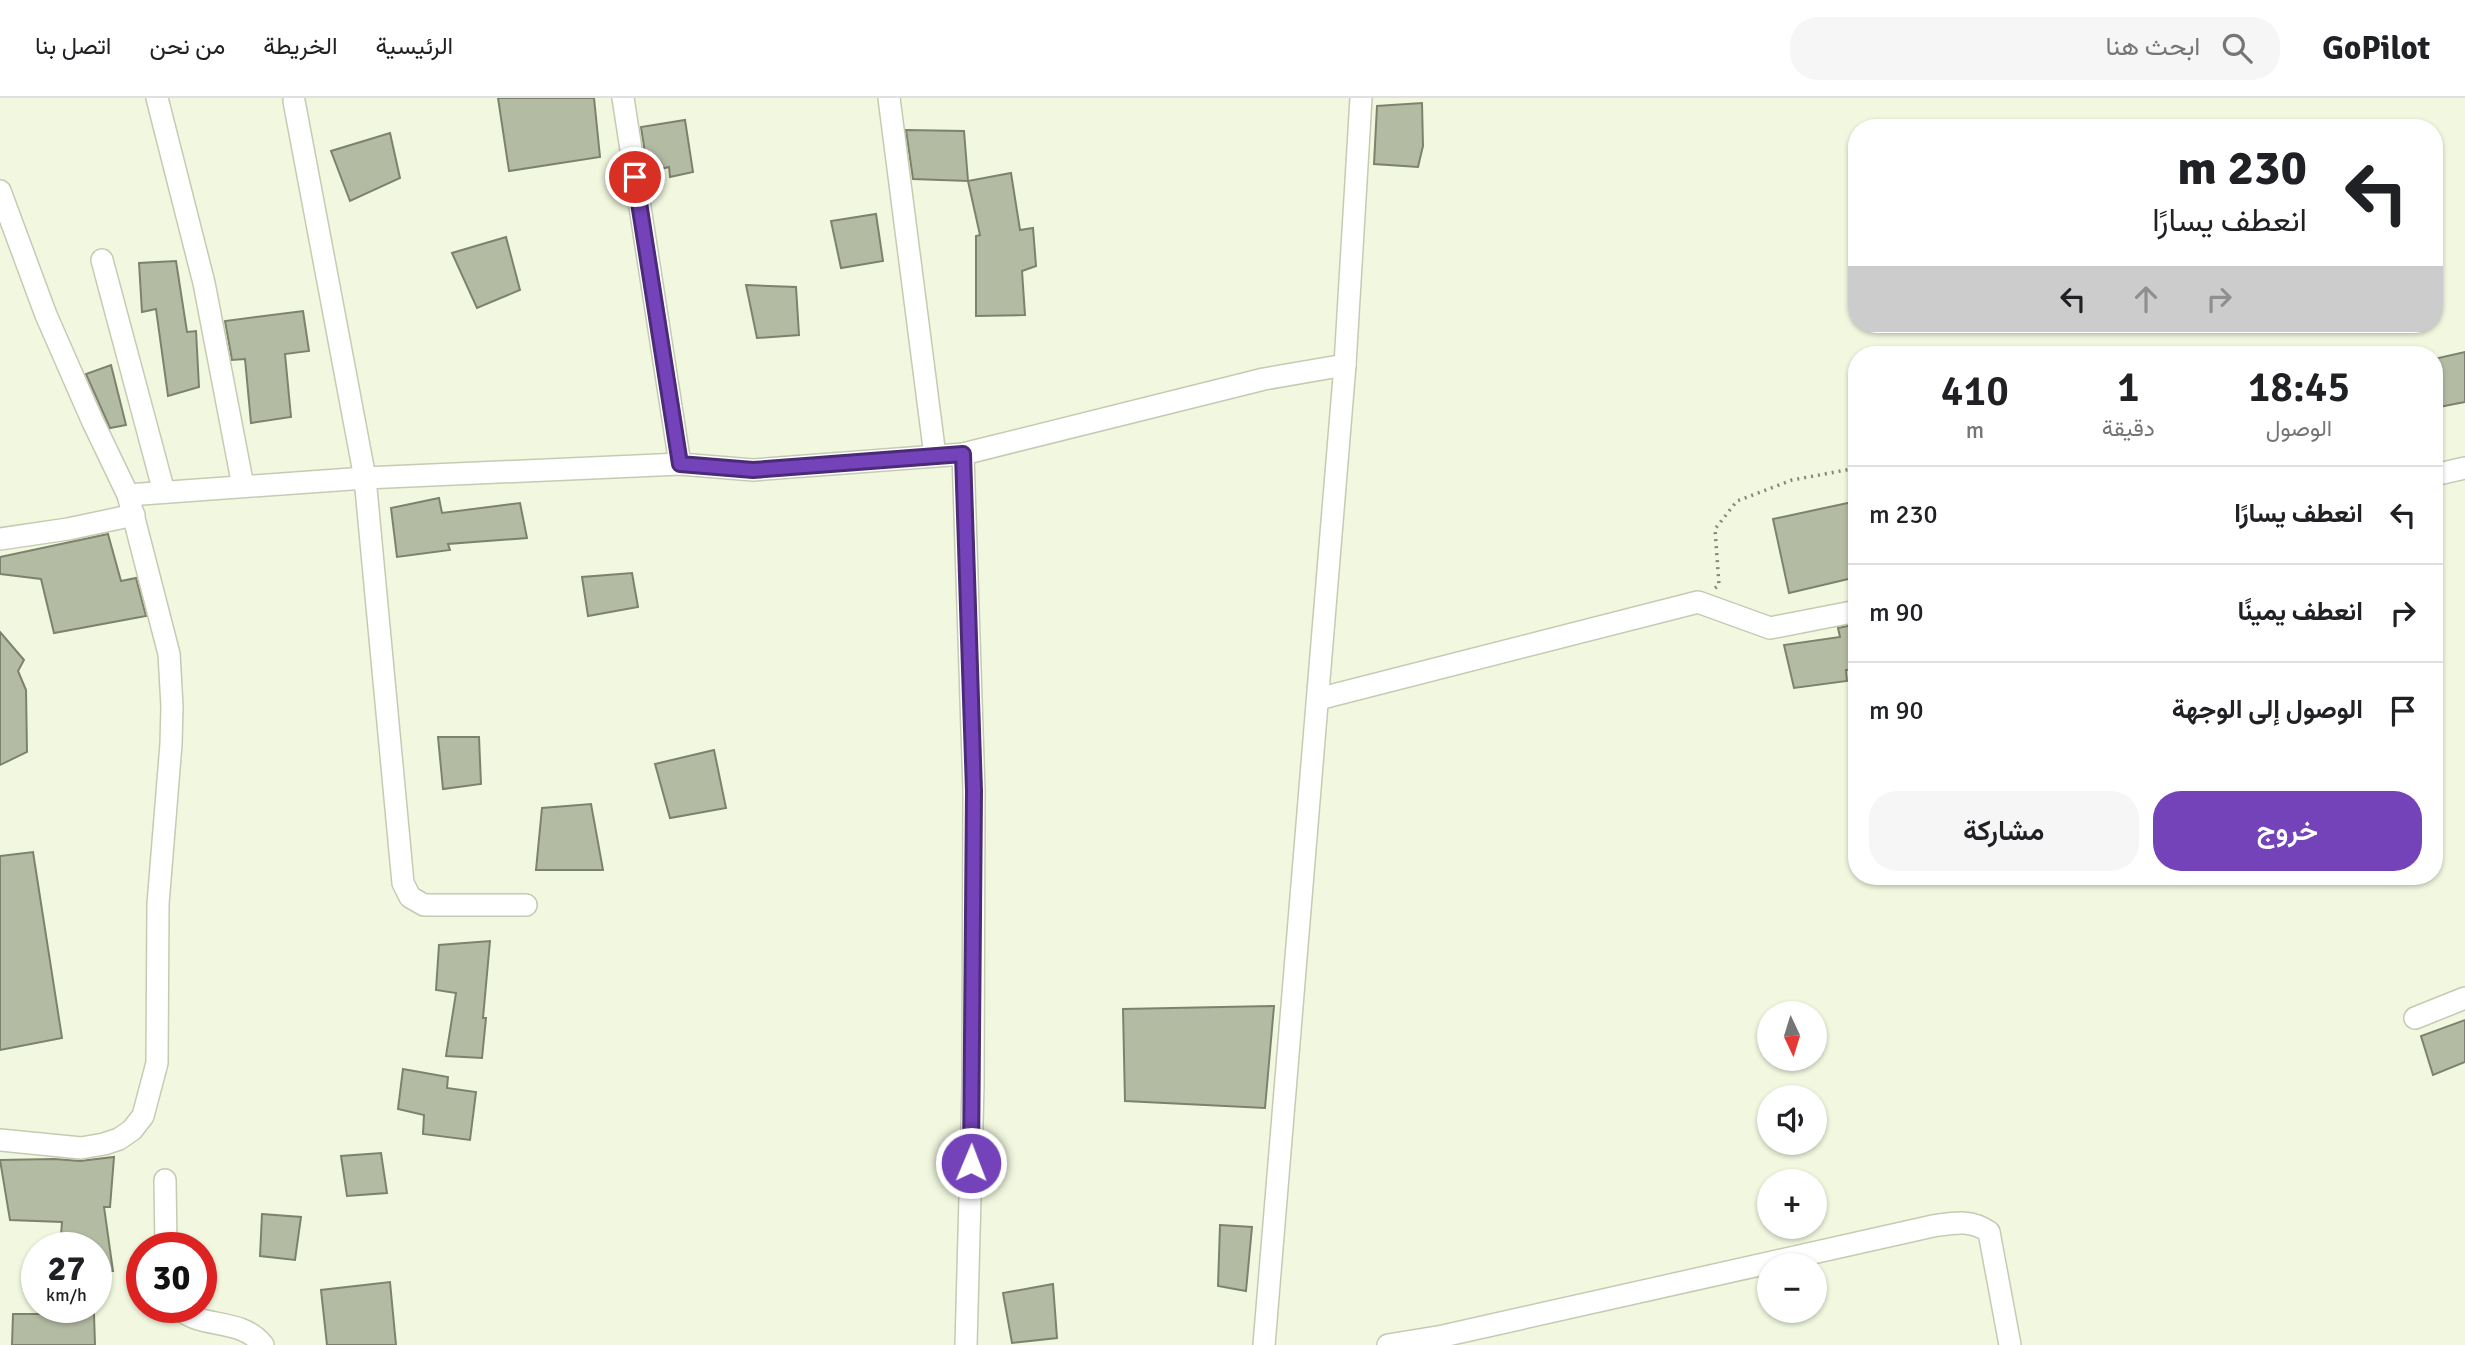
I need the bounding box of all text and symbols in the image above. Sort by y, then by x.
search box [1790,17,2280,80]
text: GoPilot [2322,28,2430,69]
icon: search [2218,29,2256,67]
text: اتصل بنا [35,31,111,61]
text: من نحن [149,31,225,61]
text: الخريطة [263,31,338,61]
text: الرئيسية [376,31,453,61]
text: ابحث هنا [2105,31,2200,63]
text: 230 m [2177,138,2307,198]
pin [605,147,665,207]
icon: left [2331,147,2422,238]
icon: arrive [616,158,654,196]
text: انعطف يسارًا [2152,201,2307,240]
icon: left [2054,280,2092,318]
icon: ahead [2127,280,2165,318]
icon: right [2200,280,2238,318]
text: 1 [2117,362,2140,413]
text: 18:45 [2248,362,2350,413]
text: 410 [1941,366,2009,417]
text: دقيقة [2102,414,2155,443]
text: الوصول [2266,414,2332,443]
text: m [1966,416,1984,445]
icon: left [2384,496,2422,534]
text: انعطف يسارًا [2234,498,2363,530]
text: 230 m [1869,499,1938,531]
icon: right [2384,594,2422,632]
text: انعطف يمينًا [2237,596,2363,628]
text: 90 m [1869,597,1924,629]
icon: arrive [2384,692,2422,730]
text: الوصول إلى الوجهة [2172,694,2363,726]
text: 90 m [1869,695,1924,727]
button: مشاركة [1869,791,2139,871]
button: خروج [2153,791,2422,871]
north arrow [1757,1001,1827,1071]
map controls [1757,1001,1827,1323]
button: sound [1757,1085,1827,1155]
position arrow [934,1126,1008,1200]
button: + [1757,1169,1827,1239]
speed limit sign: 30 [126,1232,217,1323]
text: 27 [48,1247,85,1290]
button: − [1757,1253,1827,1323]
text: km/h [46,1284,87,1306]

